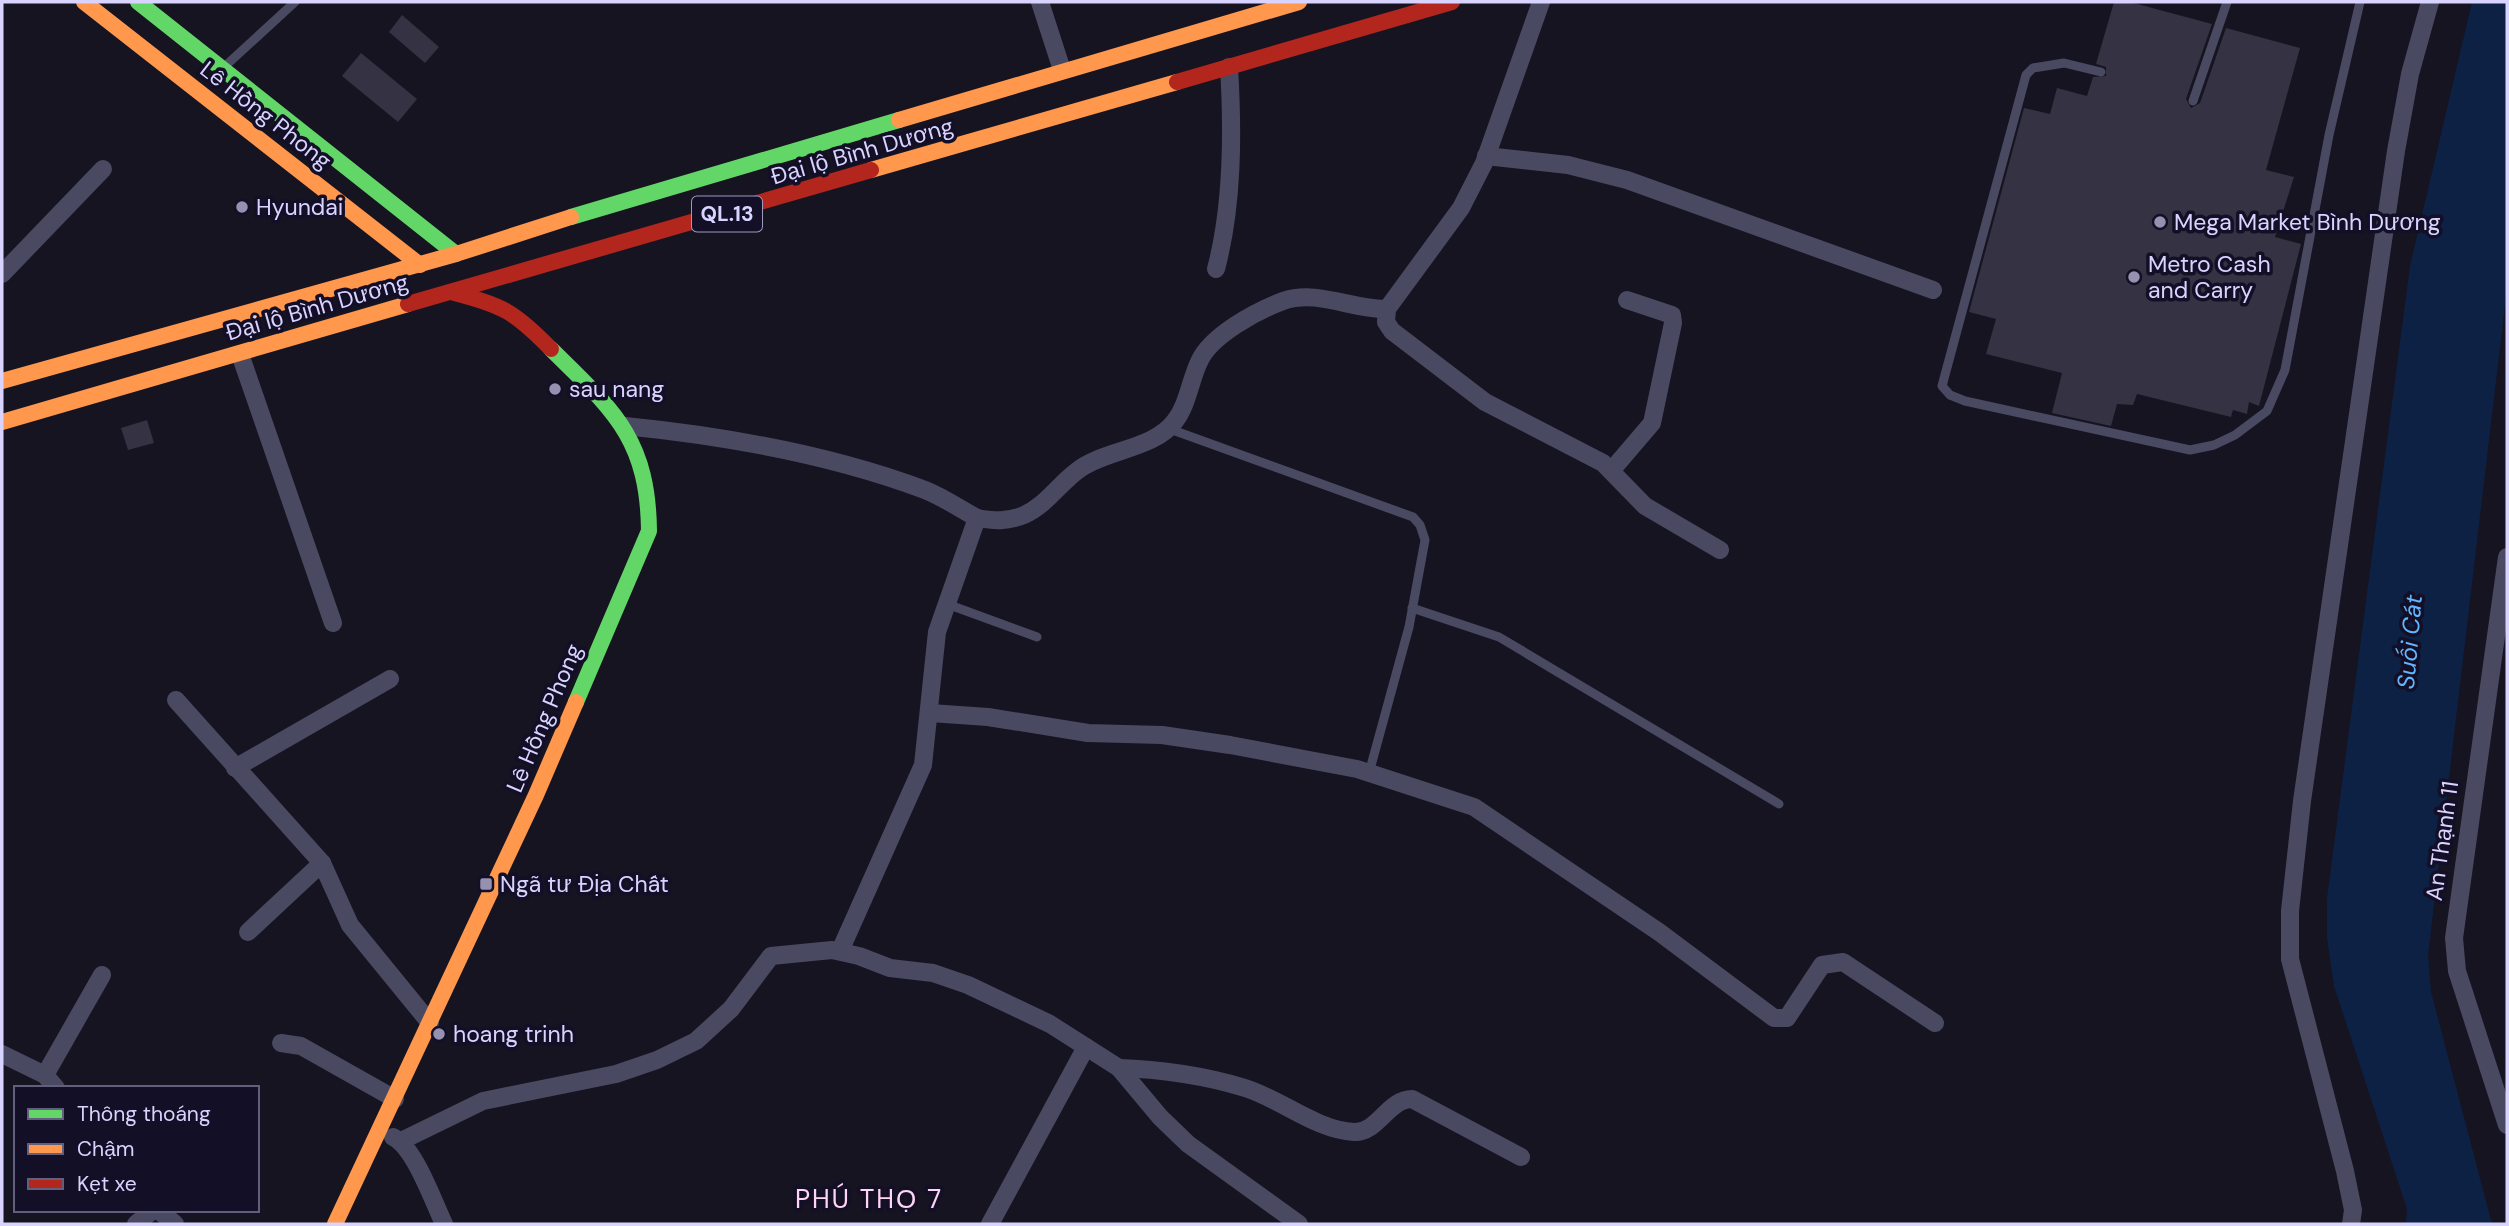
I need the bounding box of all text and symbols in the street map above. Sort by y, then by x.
street label: Lê Hồng Phong [194,54,338,176]
street label: Đại lộ Bình Dương [767,111,957,191]
place label: Hyundai [256,192,343,222]
road number: QL.13 [692,196,762,232]
marker: Hyundai [234,199,250,215]
place label: Mega Market Bình Dương [2174,207,2441,237]
marker: Mega Market Bình Dương [2152,214,2168,230]
place label: Metro Cash and Carry [2148,249,2271,305]
street label: Đại lộ Bình Dương [222,267,412,347]
marker: Metro Cash and Carry [2126,269,2142,285]
place label: sau nang [569,374,664,404]
marker: sau nang [547,381,563,397]
water label: Suối Cát [2390,593,2429,690]
street label: Lê Hồng Phong [499,639,589,797]
street label: An Thạnh 11 [2419,779,2465,903]
place label: Ngã tư Địa Chất [500,869,669,899]
marker: Ngã tư Địa Chất [478,876,494,892]
place label: hoang trinh [453,1019,574,1049]
marker: hoang trinh [431,1026,447,1042]
legend [14,1086,259,1212]
text: Thông thoáng [77,1100,211,1128]
text: Chậm [77,1135,135,1163]
text: Kẹt xe [77,1170,137,1198]
district label: PHÚ THỌ 7 [795,1182,943,1216]

